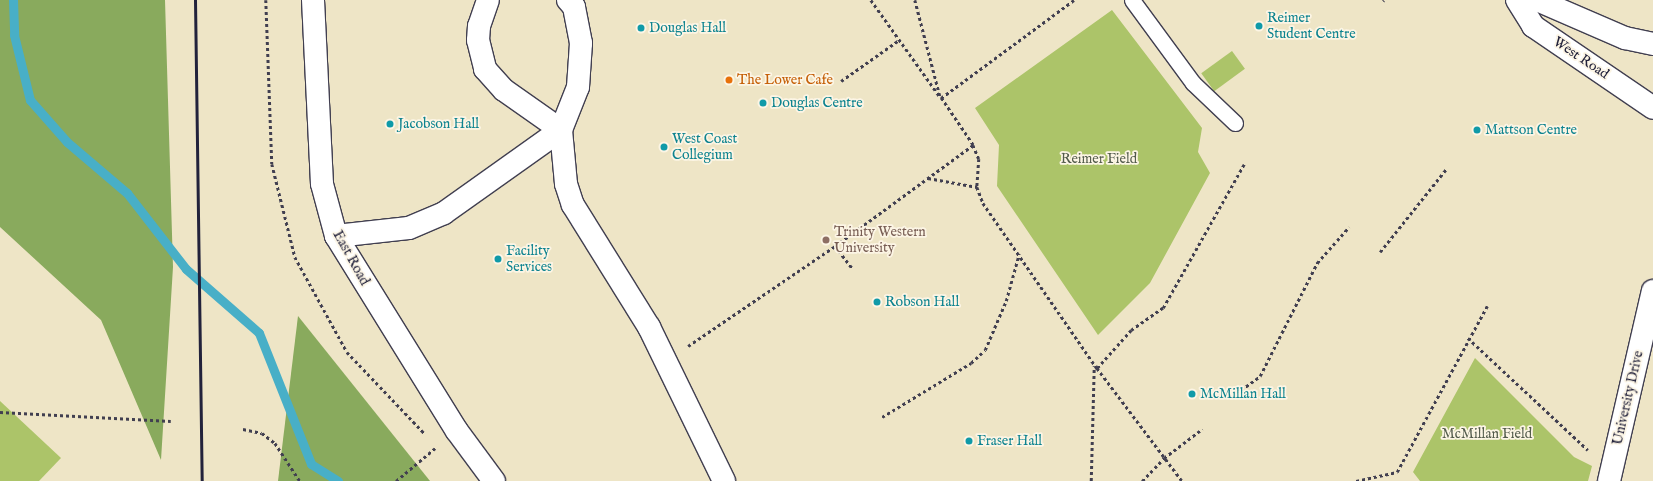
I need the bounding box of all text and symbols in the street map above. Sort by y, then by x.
place label: Reimer Student Centre [1267,10,1356,42]
place label: Douglas Hall [649,20,726,36]
marker: Reimer Student Centre [1254,21,1264,31]
marker: Douglas Hall [636,23,646,33]
street label: West Road [1550,33,1612,83]
place label: The Lower Cafe [737,72,833,88]
marker: The Lower Cafe [724,75,734,85]
place label: Douglas Centre [771,95,863,111]
marker: Douglas Centre [758,98,768,108]
place label: Jacobson Hall [398,116,479,132]
marker: Jacobson Hall [385,119,395,129]
place label: Mattson Centre [1485,122,1577,138]
marker: Mattson Centre [1472,125,1482,135]
place label: West Coast Collegium [672,131,737,164]
marker: West Coast Collegium [659,142,669,152]
park label: Reimer Field [1061,151,1137,167]
place label: Trinity Western University [834,224,926,256]
street label: East Road [329,228,373,288]
marker: Trinity Western University [821,235,831,245]
place label: Facility Services [506,243,552,276]
marker: Facility Services [493,254,503,264]
place label: Robson Hall [885,294,959,310]
marker: Robson Hall [872,297,882,307]
street label: University Drive [1609,349,1647,447]
place label: McMillan Hall [1200,386,1286,402]
marker: McMillan Hall [1187,389,1197,399]
park label: McMillan Field [1442,426,1532,442]
place label: Fraser Hall [977,433,1042,449]
marker: Fraser Hall [964,436,974,446]

